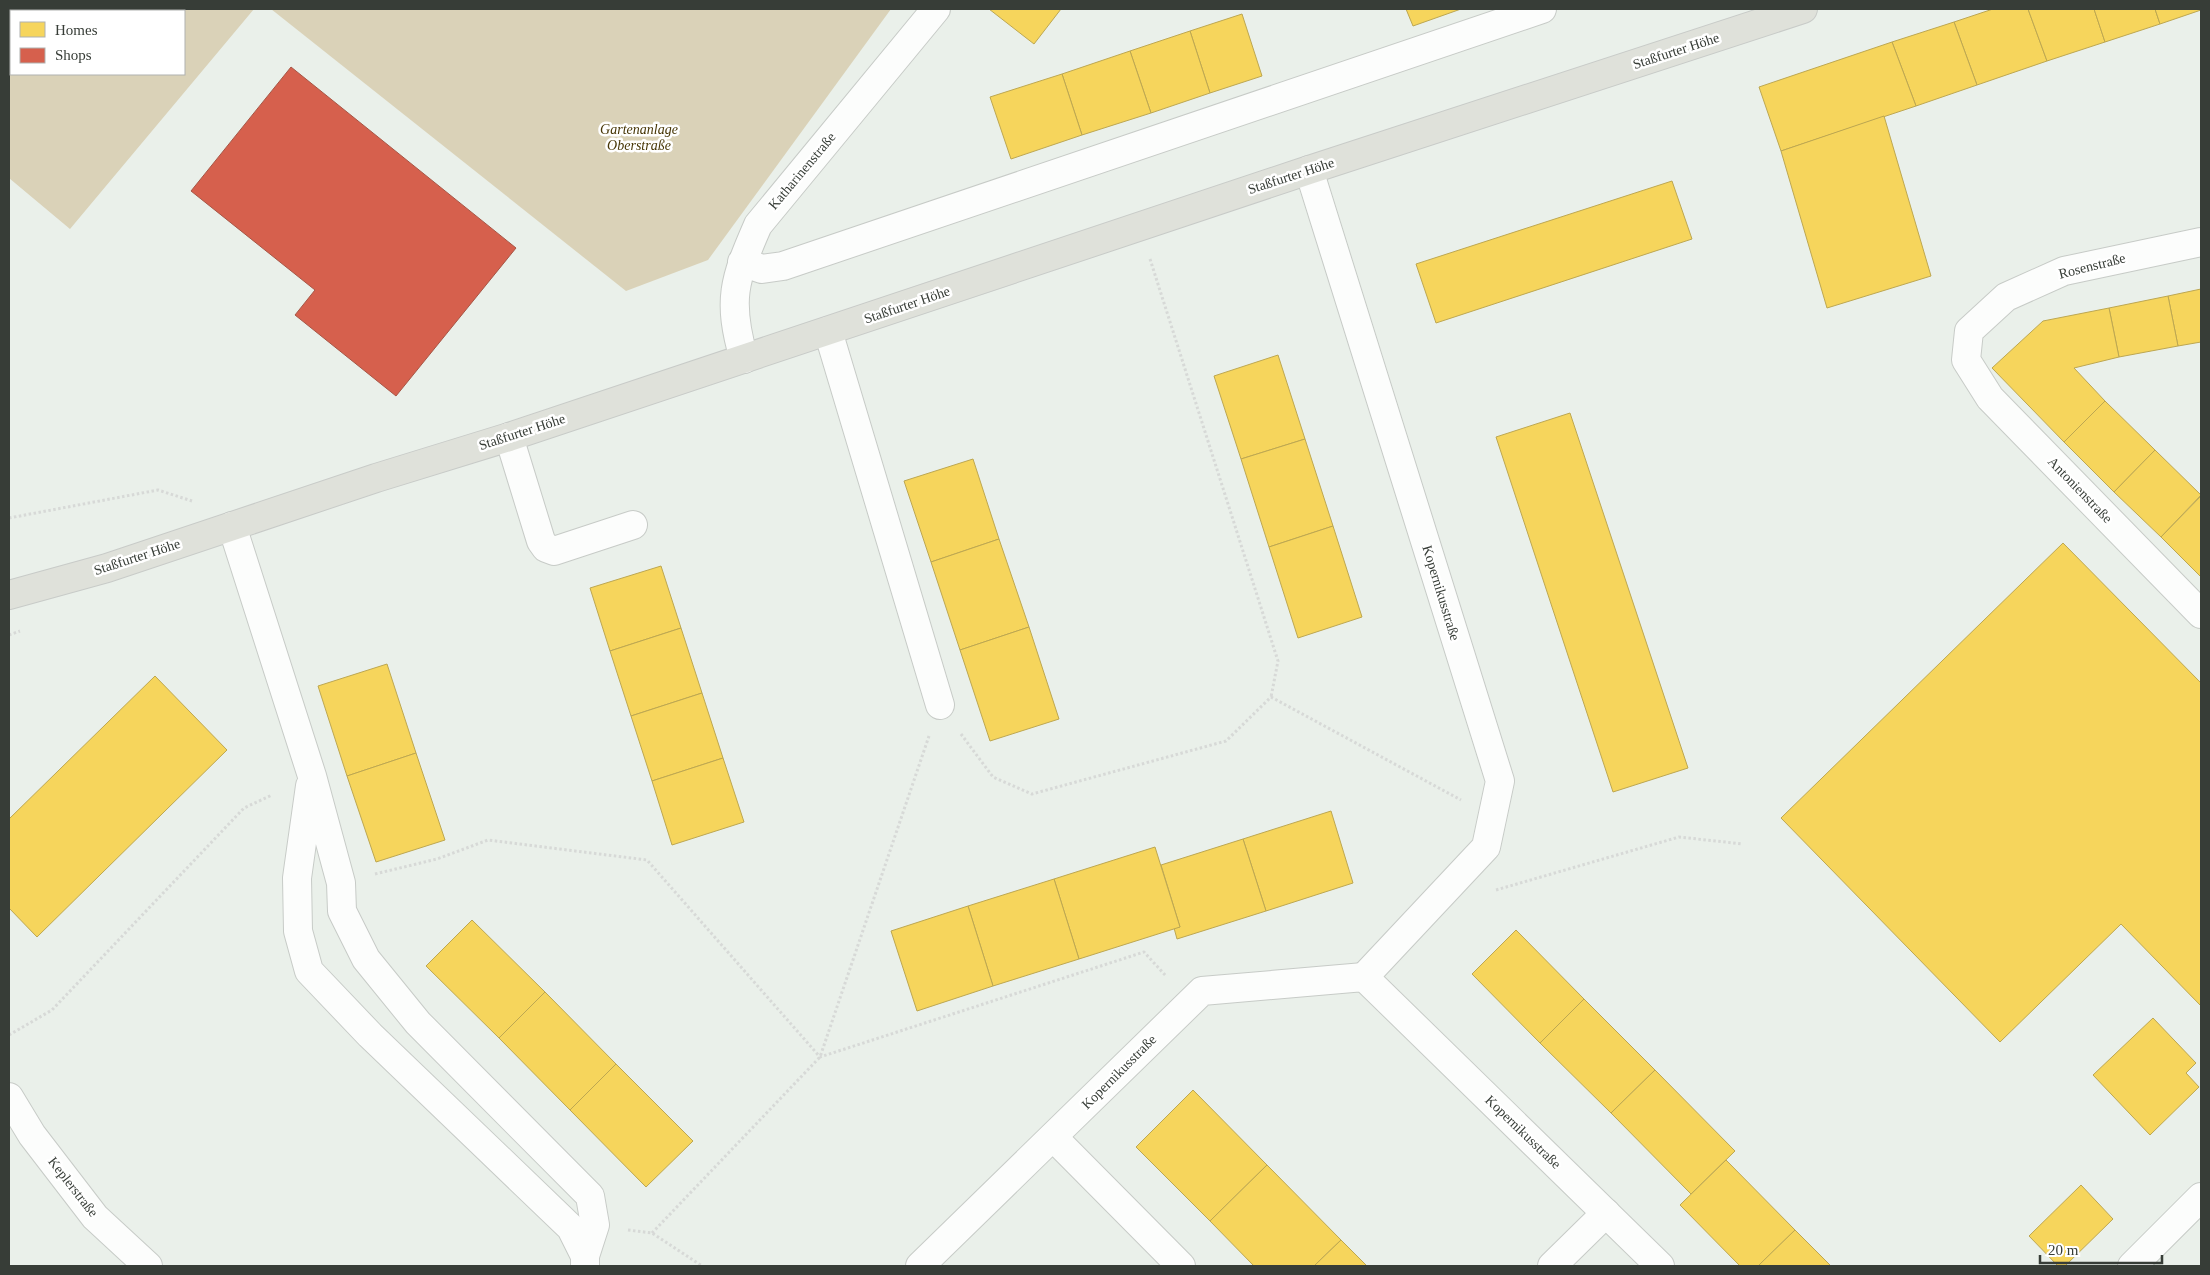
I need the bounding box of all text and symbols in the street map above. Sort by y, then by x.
legend [10,10,185,75]
text: Homes [55,22,98,38]
street label: Staßfurter Höhe [1631,30,1721,72]
text: Shops [55,47,92,63]
park label: Gartenanlage Oberstraße [600,122,678,153]
street label: Katharinenstraße [766,130,838,212]
street label: Staßfurter Höhe [1246,155,1336,197]
street label: Rosenstraße [2057,250,2127,282]
street label: Staßfurter Höhe [862,283,952,327]
street label: Staßfurter Höhe [477,411,567,453]
street label: Antonienstraße [2045,454,2115,526]
street label: Staßfurter Höhe [92,536,182,578]
street label: Kopernikusstraße [1419,544,1463,642]
street label: Kopernikusstraße [1079,1032,1159,1112]
street label: Kopernikusstraße [1482,1092,1564,1172]
street label: Keplerstraße [45,1154,101,1220]
scale bar [2040,1232,2162,1264]
text: 20 m [2048,1242,2079,1258]

